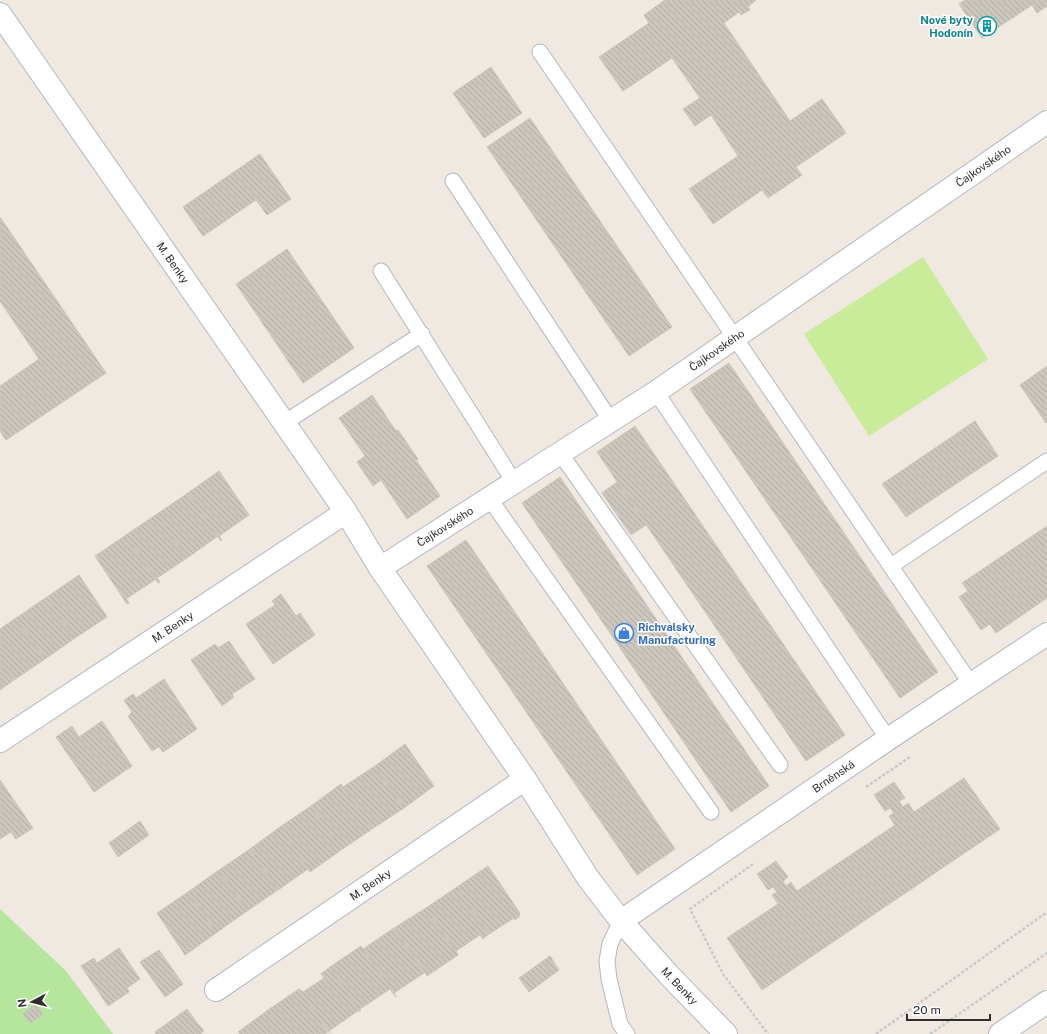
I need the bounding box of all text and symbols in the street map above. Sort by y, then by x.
place label: Nové byty Hodonín [920,14,974,39]
building icon: Nové byty Hodonín [976,15,998,37]
street label: Čajkovského [953,143,1013,189]
street label: M. Benky [155,240,191,286]
street label: Čajkovského [686,327,747,373]
street label: Čajkovského [414,504,475,549]
street label: M. Benky [150,609,196,645]
place label: Richvalsky Manufacturing [638,621,716,646]
shop icon: Richvalsky Manufacturing [613,622,635,644]
street label: Brněnská [810,758,857,795]
street label: M. Benky [348,866,393,903]
street label: M. Benky [659,965,700,1007]
north arrow [12,982,52,1022]
scale bar [907,996,990,1022]
text: N [16,998,29,1008]
text: 20 m [913,1003,941,1017]

